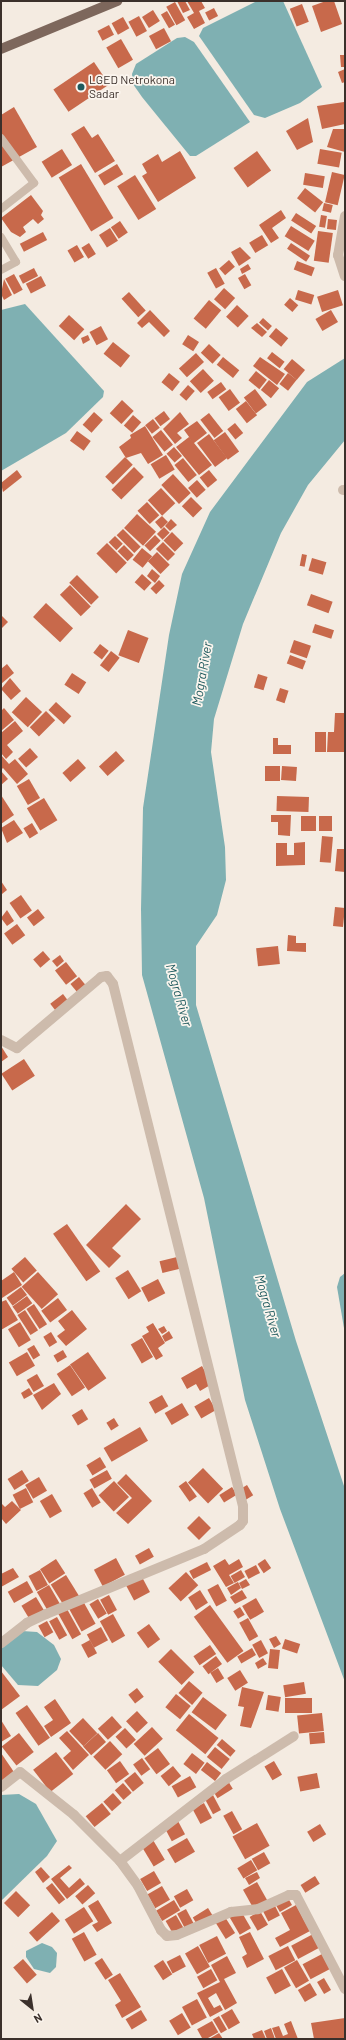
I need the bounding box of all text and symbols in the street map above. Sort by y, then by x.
place label: LGED Netrokona Sadar [89,73,175,101]
marker: LGED Netrokona Sadar [76,82,86,92]
water label: Mogra River [189,641,215,707]
water label: Mogra River [163,962,195,1028]
water label: Mogra River [252,1273,284,1339]
north arrow [12,1988,52,2028]
text: N [32,2011,45,2026]

